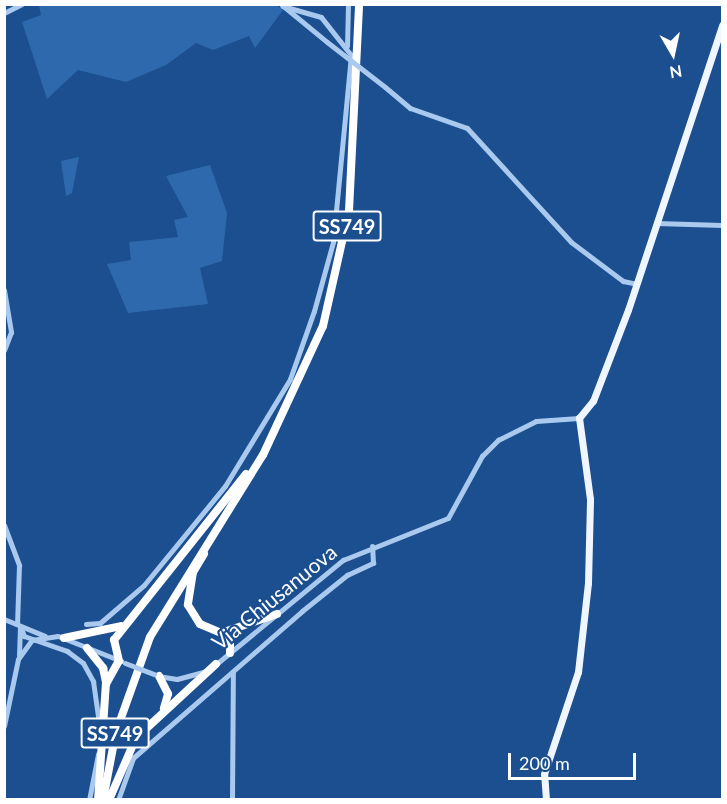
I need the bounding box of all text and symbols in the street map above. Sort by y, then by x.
north arrow [643,24,703,84]
text: N [668,62,683,83]
road number: SS749 [312,209,382,243]
street label: Via Chiusanuova [207,539,341,655]
road number: SS749 [80,716,150,750]
scale bar [511,741,638,779]
text: 200 m [519,752,570,774]

